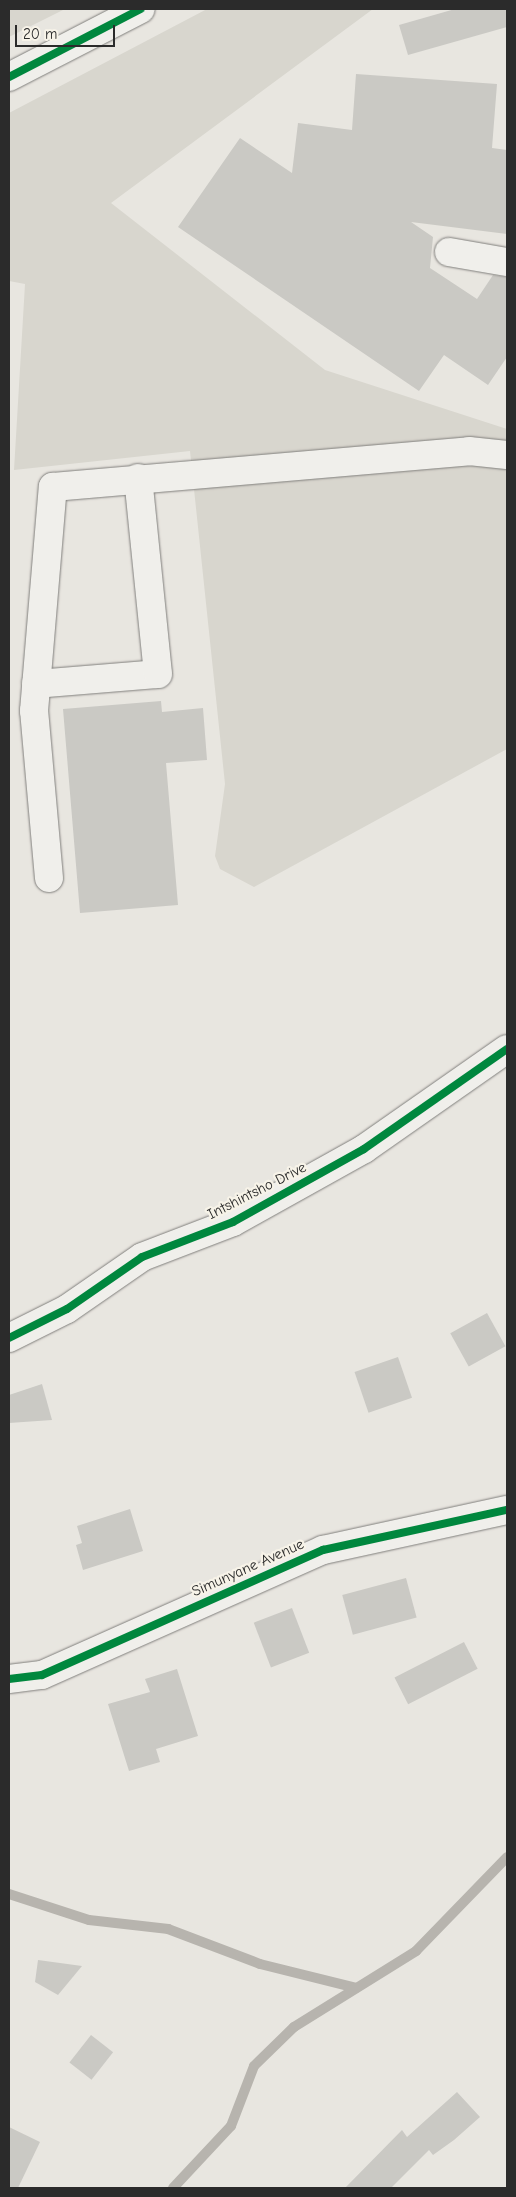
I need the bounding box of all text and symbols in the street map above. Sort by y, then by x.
scale bar [18,15,118,47]
text: 20 m [23,25,57,43]
street label: Intshintsho Drive [205,1158,309,1224]
street label: Simunyane Avenue [189,1535,307,1601]

